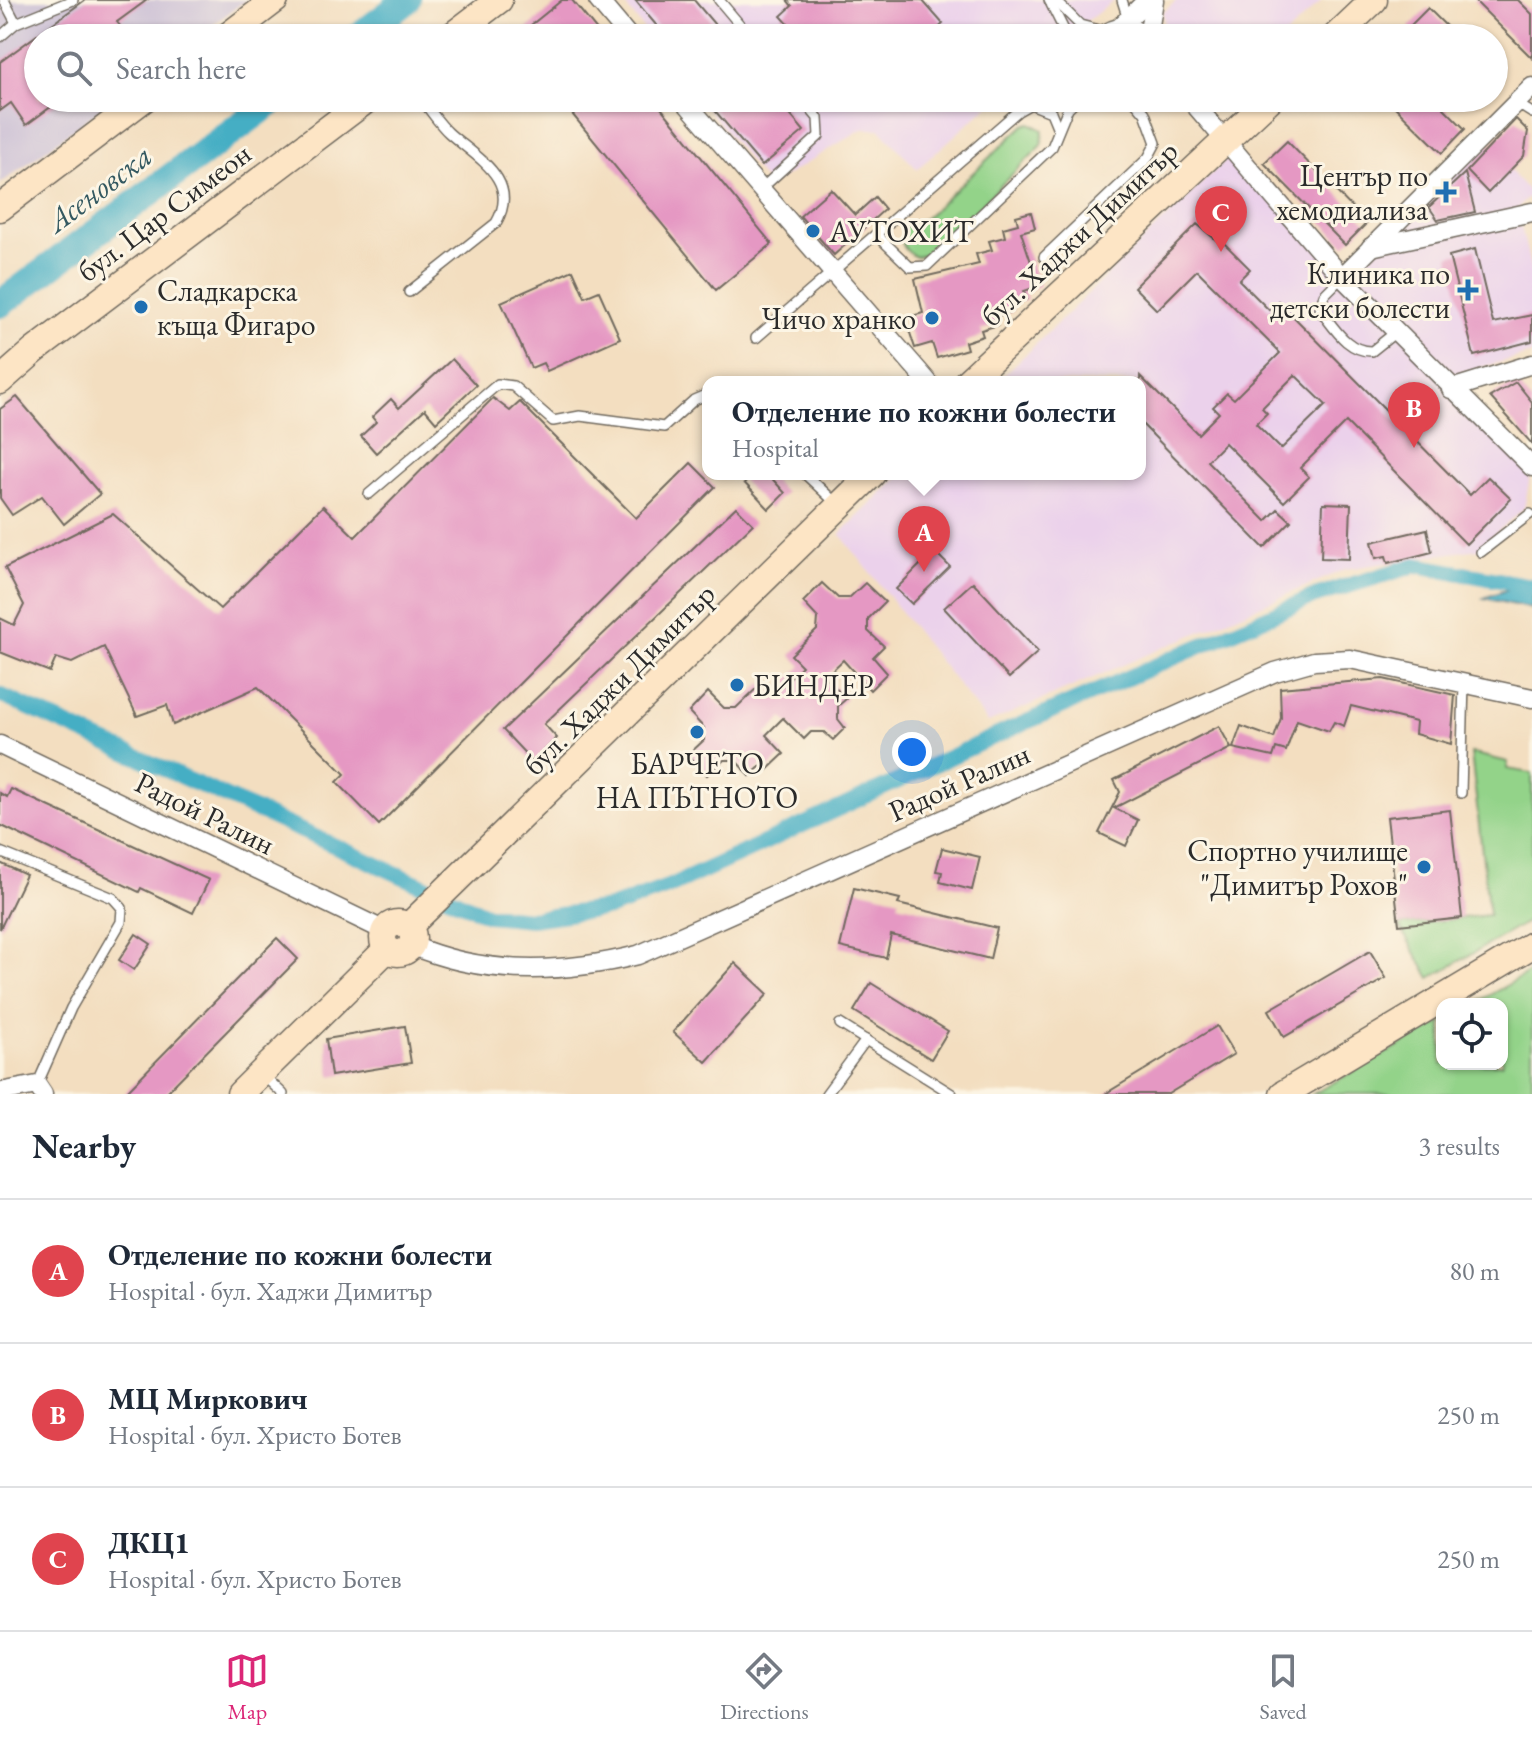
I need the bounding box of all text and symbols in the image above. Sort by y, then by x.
search box [24,24,1508,112]
icon: search [52,46,96,90]
text: Search here [116,49,246,88]
street label: бул. Хаджи Димитър [972,131,1186,335]
water label: Асеновска [36,134,160,243]
street label: бул. Цар Симеон [69,134,259,290]
place label: Център по хемодиализа [1276,156,1428,229]
marker: Център по хемодиализа [1435,181,1457,203]
pin: C [1195,186,1247,252]
place label: АУТОХИТ [828,212,974,251]
marker: АУТОХИТ [804,222,822,240]
place label: Клиника по детски болести [1270,254,1450,327]
place label: Сладкарска къща Фигаро [157,271,316,344]
marker: Клиника по детски болести [1457,279,1479,301]
marker: Сладкарска къща Фигаро [132,298,150,316]
place label: Чичо хранко [761,299,916,338]
marker: Чичо хранко [923,309,941,327]
popup [702,376,1146,480]
pin: B [1388,382,1440,448]
text: Отделение по кожни болести [732,392,1116,431]
text: Hospital [732,431,819,465]
pin: A [898,506,950,572]
street label: бул. Хаджи Димитър [515,575,723,783]
place label: БИНДЕР [753,666,874,705]
marker: БИНДЕР [728,676,746,694]
marker: БАРЧЕТО НА ПЪТНОТО [688,723,706,741]
your location [892,732,932,772]
street label: Радой Ралин [882,734,1036,830]
place label: БАРЧЕТО НА ПЪТНОТО [596,744,798,817]
street label: Радой Ралин [129,763,281,863]
place label: Спортно училище "Димитър Рохов" [1187,831,1408,904]
marker: Спортно училище "Димитър Рохов" [1415,858,1433,876]
map controls [1436,998,1508,1070]
button: locate [1436,998,1508,1070]
text: Nearby [32,1124,136,1168]
text: 3 results [1419,1129,1500,1163]
text: Отделение по кожни болести [108,1235,492,1274]
text: A [49,1254,67,1288]
text: 80 m [1450,1254,1500,1288]
text: Hospital · бул. Хаджи Димитър [108,1274,433,1308]
text: МЦ Миркович [108,1379,308,1418]
text: B [50,1398,66,1432]
text: 250 m [1437,1398,1500,1432]
text: Hospital · бул. Христо Ботев [108,1418,402,1452]
text: ДКЦ1 [108,1523,190,1562]
text: C [49,1542,67,1576]
text: 250 m [1437,1542,1500,1576]
text: Hospital · бул. Христо Ботев [108,1562,402,1596]
tab: Map [225,1649,269,1726]
tab: Directions [720,1649,809,1726]
tab: Saved [1259,1649,1307,1726]

